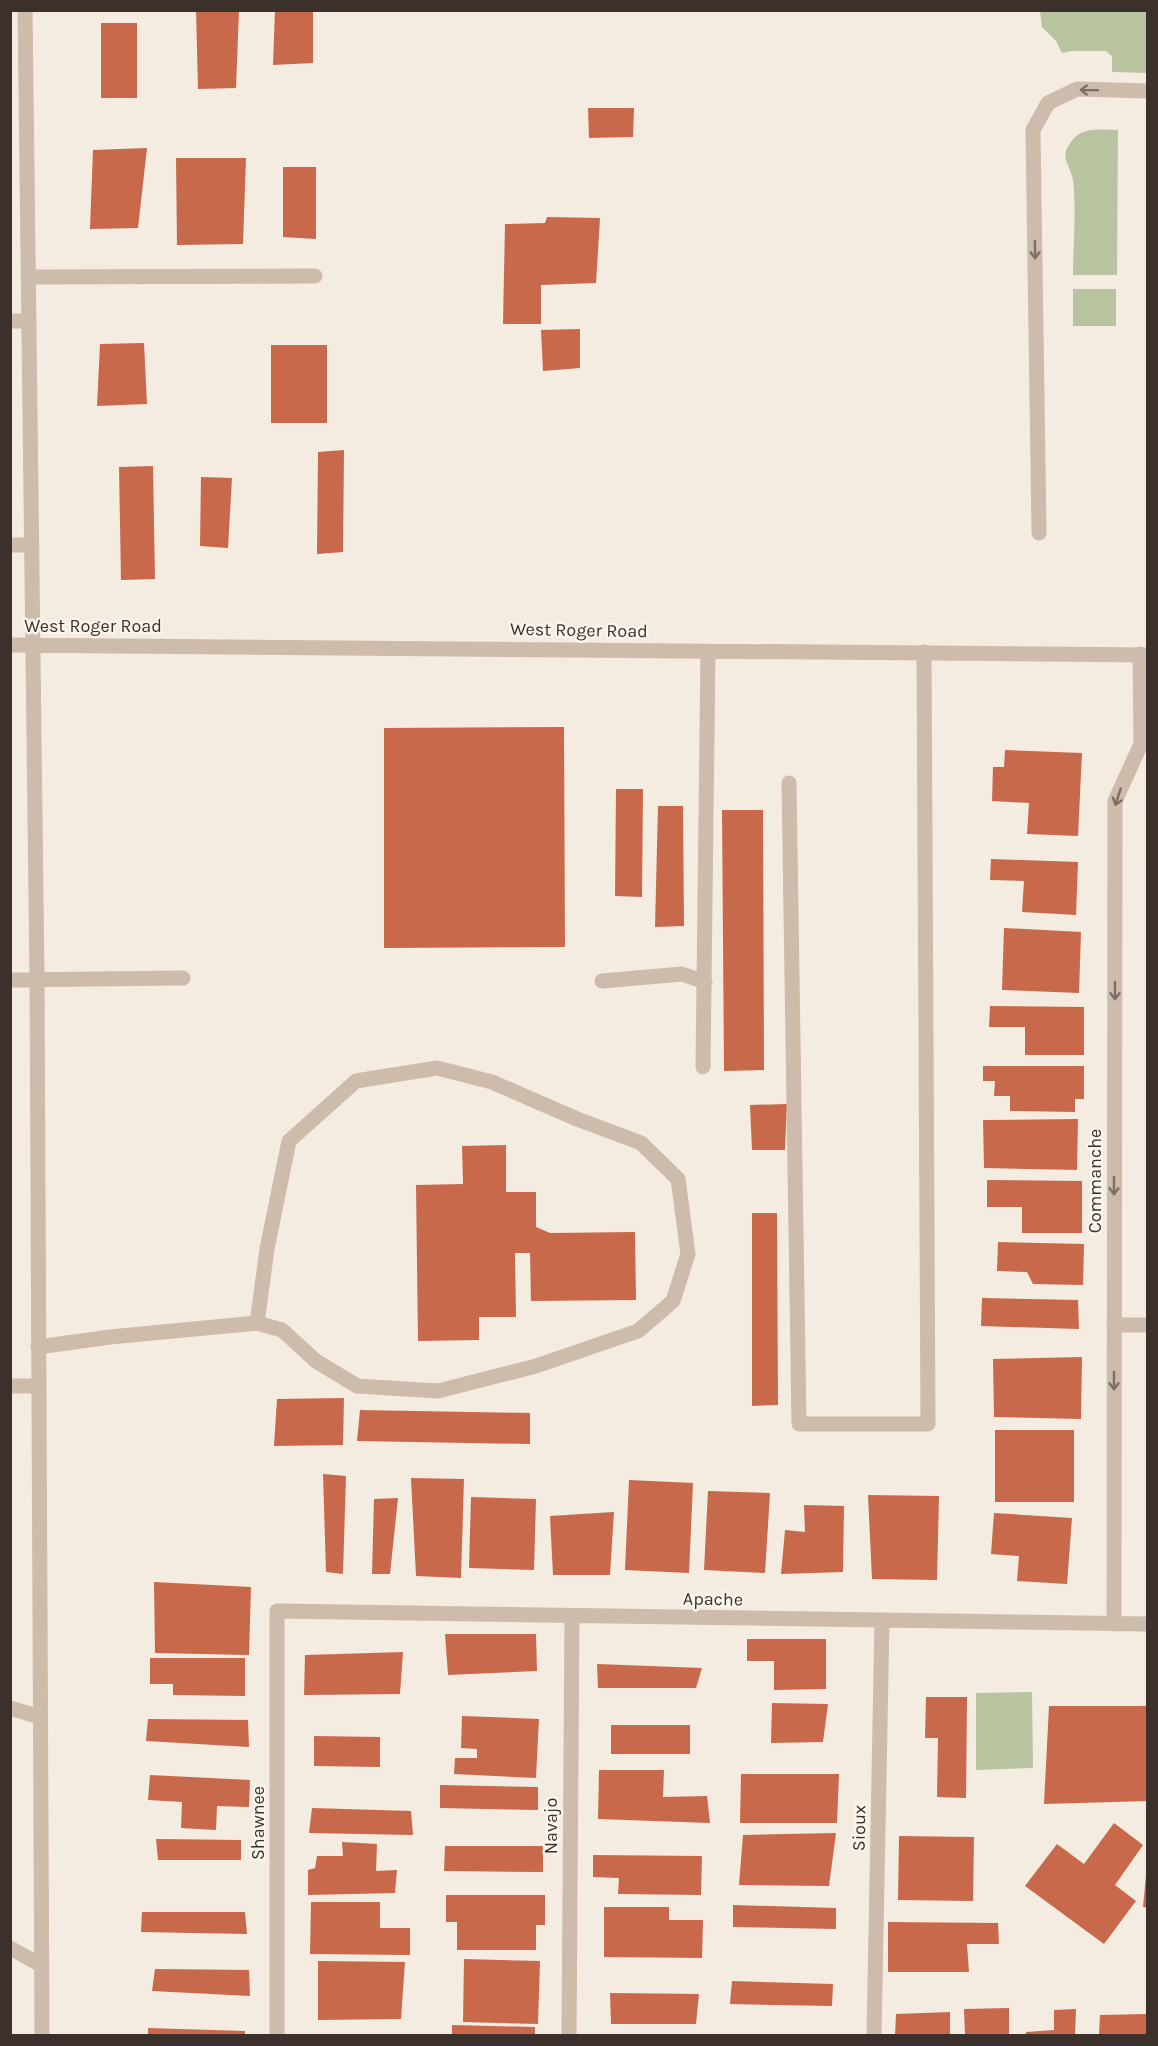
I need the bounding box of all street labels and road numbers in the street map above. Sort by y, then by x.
street label: West Roger Road [24,615,162,637]
street label: West Roger Road [510,618,648,642]
street label: Commanche [1084,1129,1106,1233]
street label: Apache [683,1587,743,1611]
street label: Shawnee [247,1786,269,1860]
street label: Navajo [540,1798,562,1854]
street label: Sioux [848,1805,870,1851]

